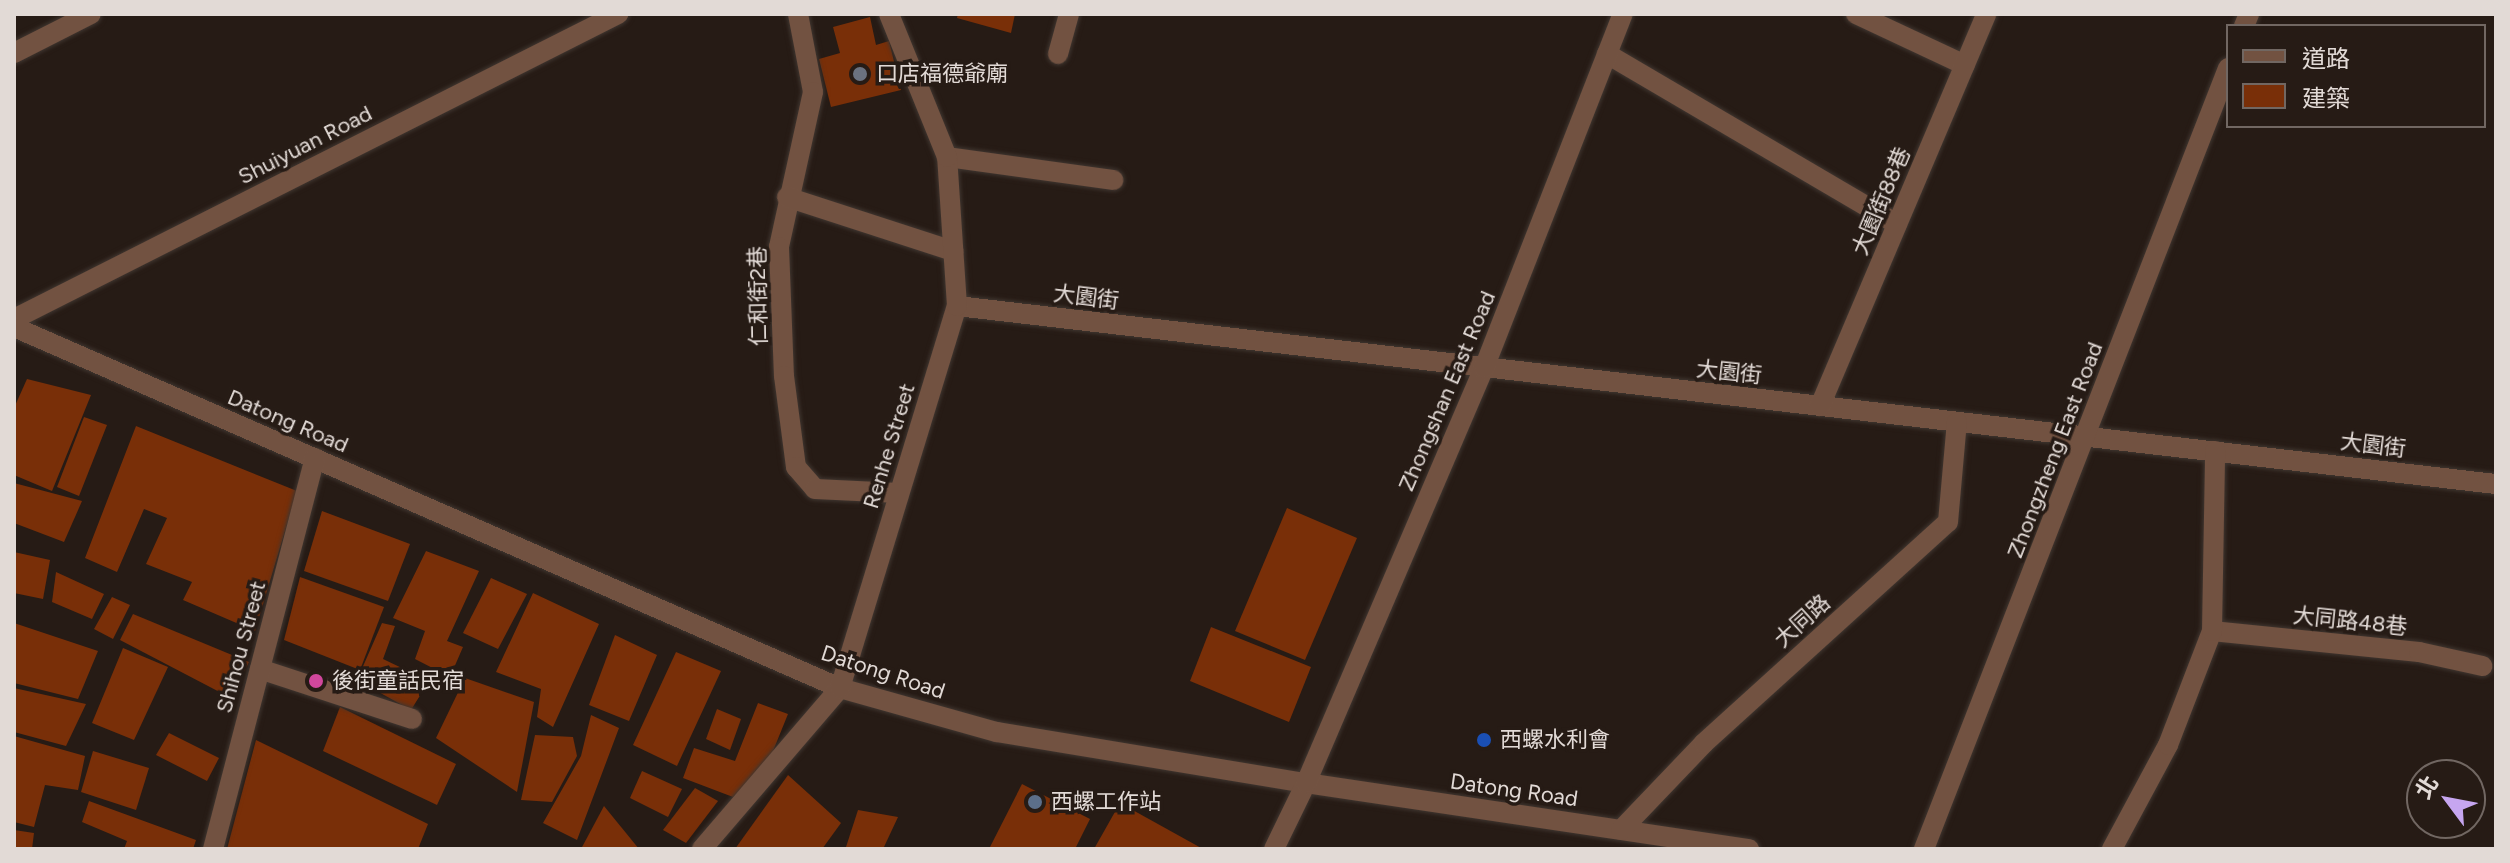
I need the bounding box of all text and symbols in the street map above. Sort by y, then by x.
legend [2226,24,2486,128]
text: 道路 [2302,44,2350,73]
place label: 口店福德爺廟 [876,61,1008,87]
marker: 口店福德爺廟 [851,65,869,83]
text: 建築 [2302,84,2350,113]
street label: Shuiyuan Road [234,100,376,190]
street label: 大園街88巷 [1846,143,1916,259]
street label: 仁和街2巷 [744,246,772,346]
street label: 大園街 [1052,280,1120,314]
street label: Zhongshan East Road [1393,287,1501,495]
street label: Zhongzheng East Road [2002,338,2108,562]
street label: 大園街 [1695,355,1763,389]
street label: Renhe Street [857,380,921,512]
street label: Datong Road [224,384,352,458]
street label: 大園街 [2339,428,2407,462]
street label: Shihou Street [211,578,271,716]
street label: 大同路 [1769,589,1835,653]
street label: 大同路48巷 [2291,602,2409,640]
street label: Datong Road [818,640,948,704]
place label: 後街童話民宿 [332,668,464,694]
marker: 後街童話民宿 [307,672,325,690]
place label: 西螺水利會 [1500,727,1610,753]
marker: 西螺水利會 [1475,731,1493,749]
north arrow [2406,759,2486,839]
street label: Datong Road [1448,768,1580,812]
text: 北 [2410,771,2444,804]
place label: 西螺工作站 [1051,789,1161,815]
marker: 西螺工作站 [1026,793,1044,811]

